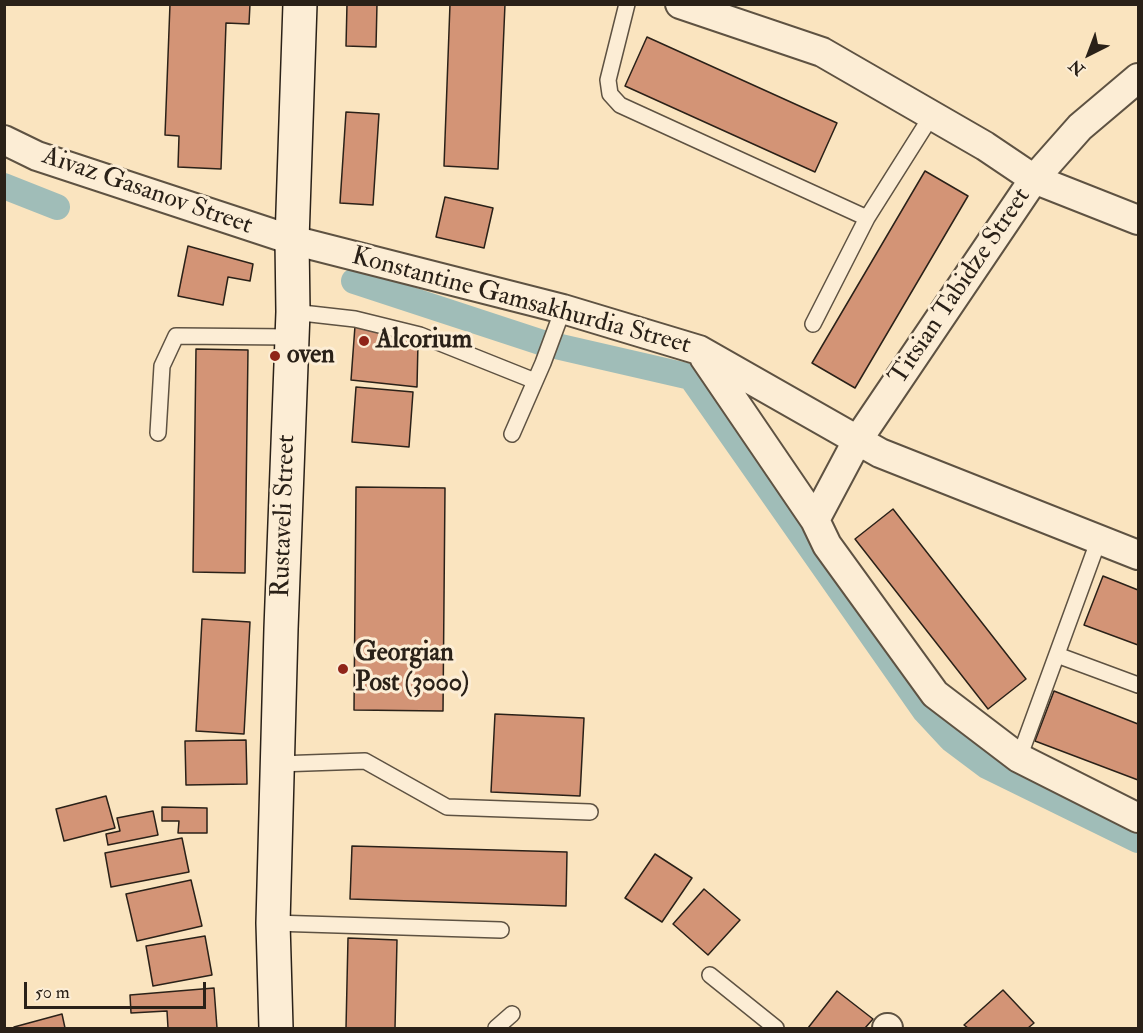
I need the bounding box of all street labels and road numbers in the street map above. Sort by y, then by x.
street label: Aivaz Gasanov Street [38,141,256,243]
street label: Titsian Tabidze Street [884,183,1038,391]
street label: Konstantine Gamsakhurdia Street [348,242,694,362]
street label: Rustaveli Street [267,434,303,598]

